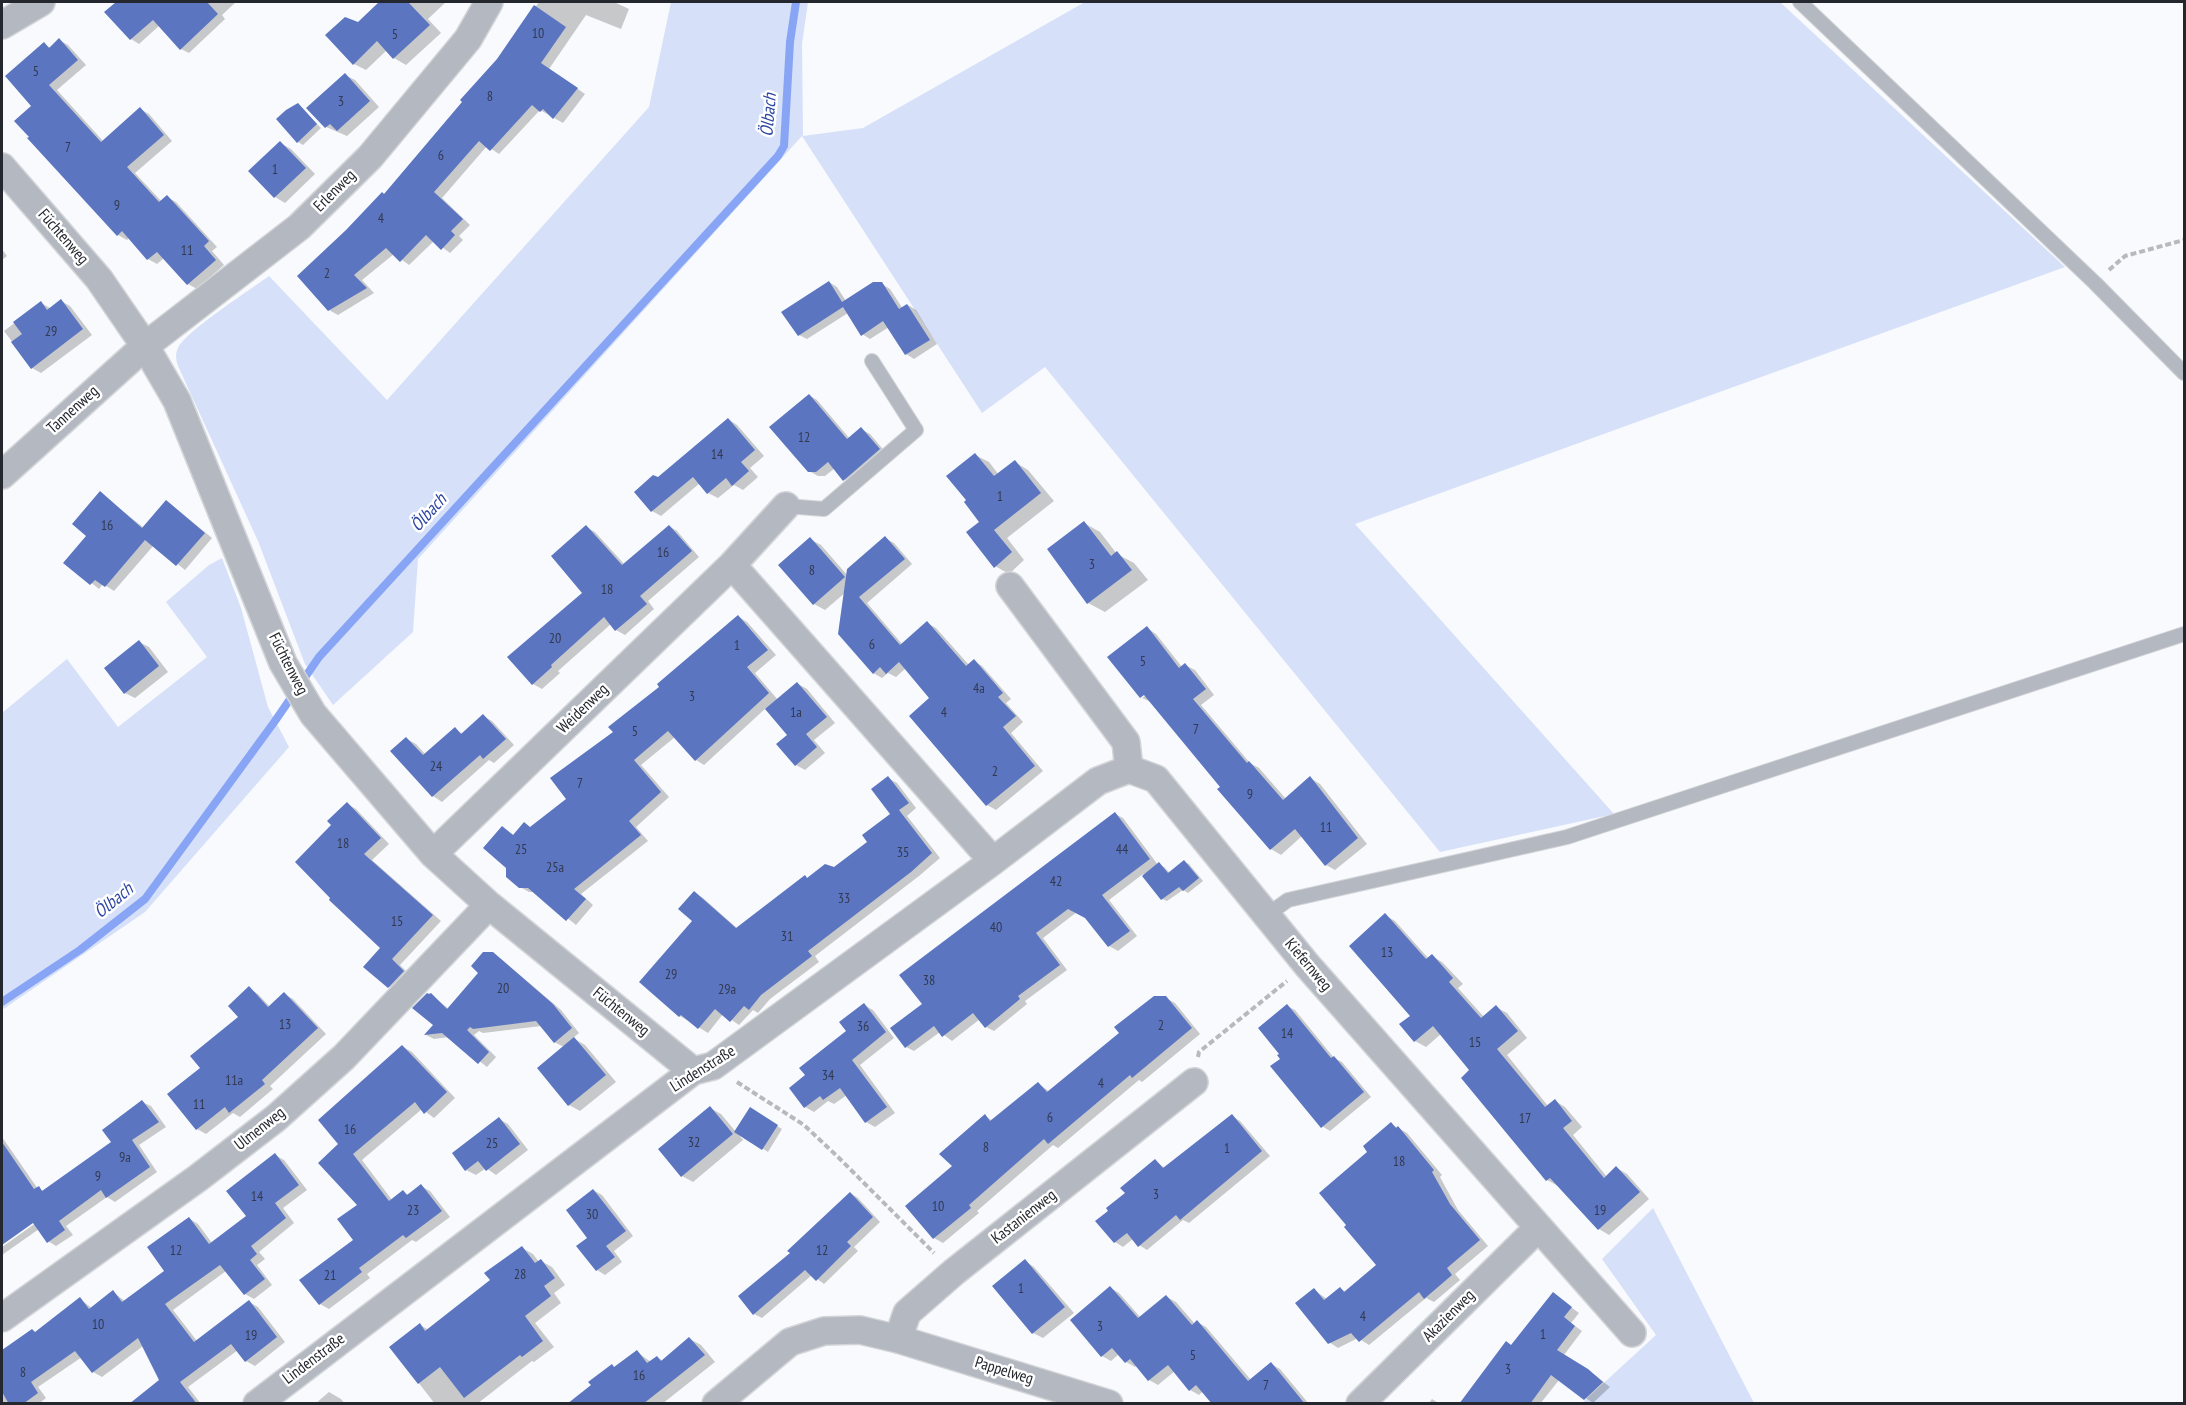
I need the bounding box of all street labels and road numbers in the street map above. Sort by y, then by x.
street label: Erlenweg [310,166,360,216]
street label: Füchtenweg [34,205,92,269]
street label: Tannenweg [43,382,103,438]
street label: Füchtenweg [264,630,312,698]
street label: Weidenweg [553,680,613,738]
street label: Kiefernweg [1281,935,1335,995]
street label: Füchtenweg [589,983,653,1041]
street label: Lindenstraße [667,1042,739,1096]
street label: Ulmenweg [231,1103,289,1155]
street label: Kastanienweg [988,1186,1060,1248]
street label: Akazienweg [1419,1286,1479,1346]
street label: Lindenstraße [279,1329,349,1389]
street label: Pappelweg [972,1353,1036,1389]

